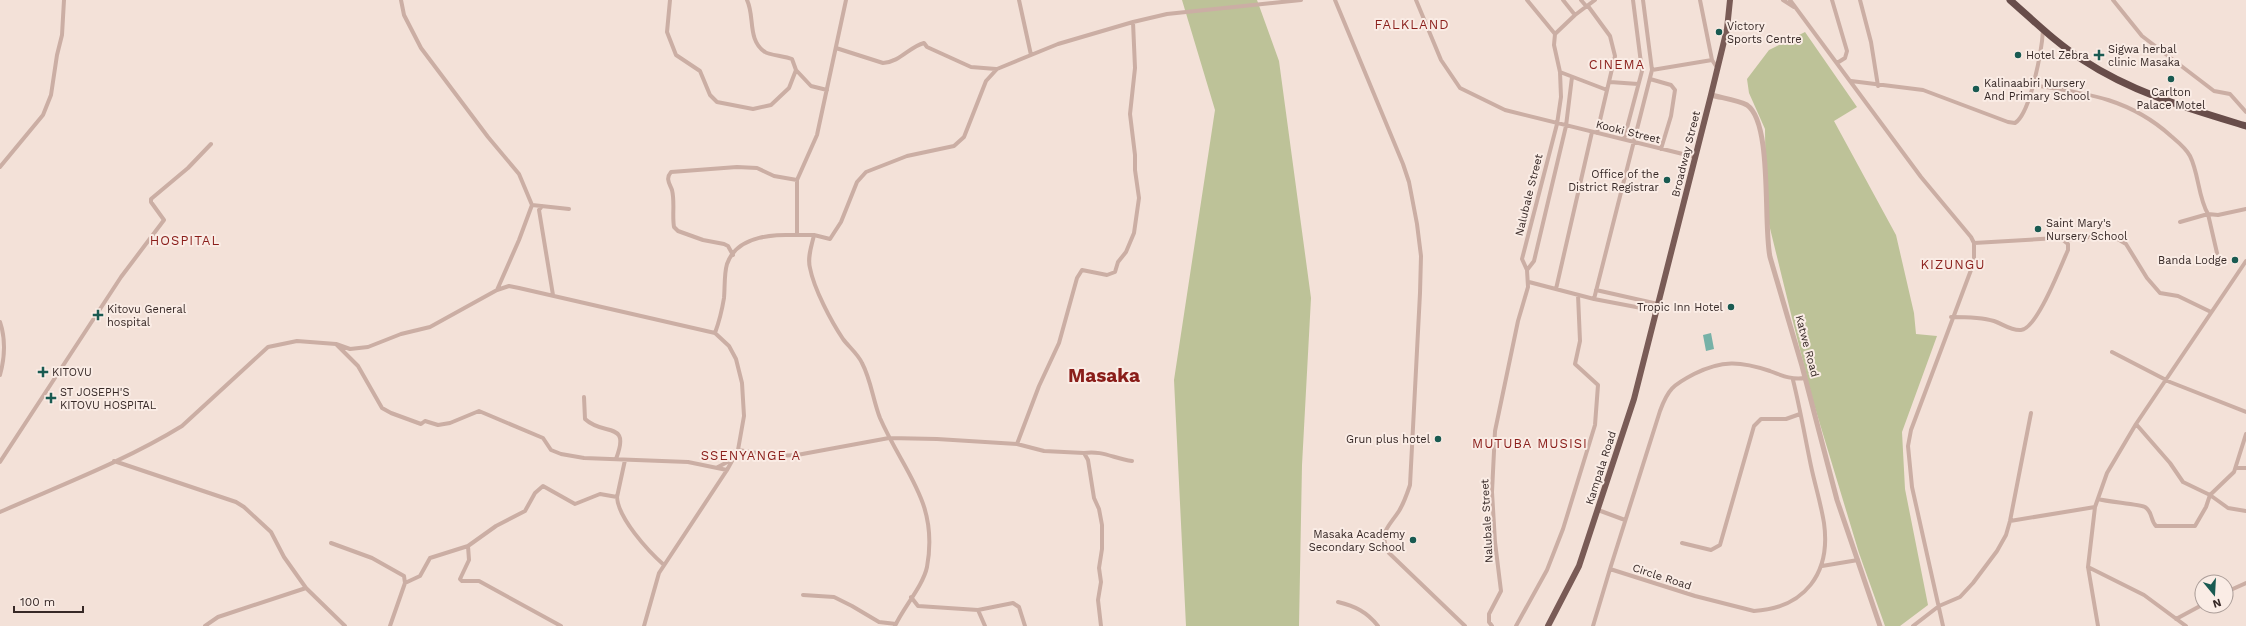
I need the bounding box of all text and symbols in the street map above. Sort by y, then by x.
district label: FALKLAND [1374,17,1450,32]
place label: Victory Sports Centre [1727,20,1802,46]
marker: Victory Sports Centre [1714,27,1724,37]
place label: Sigwa herbal clinic Masaka [2108,43,2180,69]
place label: Hotel Zebra [2026,49,2089,62]
marker: Sigwa herbal clinic Masaka [2093,49,2105,61]
marker: Hotel Zebra [2013,50,2023,60]
district label: CINEMA [1589,57,1645,72]
marker: Carlton Palace Motel [2166,74,2176,84]
place label: Kalinaabiri Nursery And Primary School [1984,77,2090,103]
marker: Kalinaabiri Nursery And Primary School [1971,84,1981,94]
place label: Carlton Palace Motel [2137,86,2206,112]
street label: Broadway Street [1669,109,1703,198]
street label: Kooki Street [1594,118,1662,146]
street label: Nalubale Street [1513,152,1546,237]
place label: Office of the District Registrar [1568,168,1660,194]
marker: Office of the District Registrar [1662,175,1672,185]
place label: Saint Mary's Nursery School [2046,217,2128,243]
marker: Saint Mary's Nursery School [2033,224,2043,234]
district label: HOSPITAL [150,233,220,248]
place label: Banda Lodge [2158,254,2227,267]
marker: Banda Lodge [2230,255,2240,265]
district label: KIZUNGU [1921,257,1985,272]
place label: Tropic Inn Hotel [1637,301,1724,314]
marker: Tropic Inn Hotel [1726,302,1736,312]
place label: Kitovu General hospital [107,303,187,329]
marker: Kitovu General hospital [92,309,104,321]
street label: Katwe Road [1792,314,1822,378]
district label: Masaka [1068,364,1140,387]
marker: KITOVU [37,366,49,378]
place label: KITOVU [52,366,92,379]
place label: ST JOSEPH'S KITOVU HOSPITAL [60,386,157,412]
marker: ST JOSEPH'S KITOVU HOSPITAL [45,392,57,404]
street label: Kampala Road [1583,429,1619,507]
place label: Grun plus hotel [1346,433,1431,446]
marker: Grun plus hotel [1433,434,1443,444]
district label: MUTUBA MUSISI [1472,436,1588,451]
district label: SSENYANGE A [701,448,801,463]
street label: Nalubale Street [1478,478,1496,563]
place label: Masaka Academy Secondary School [1309,528,1406,554]
marker: Masaka Academy Secondary School [1408,535,1418,545]
street label: Circle Road [1631,561,1693,593]
north arrow [2194,574,2234,614]
scale bar [14,588,83,614]
text: 100 m [20,595,55,609]
text: N [2211,596,2223,610]

